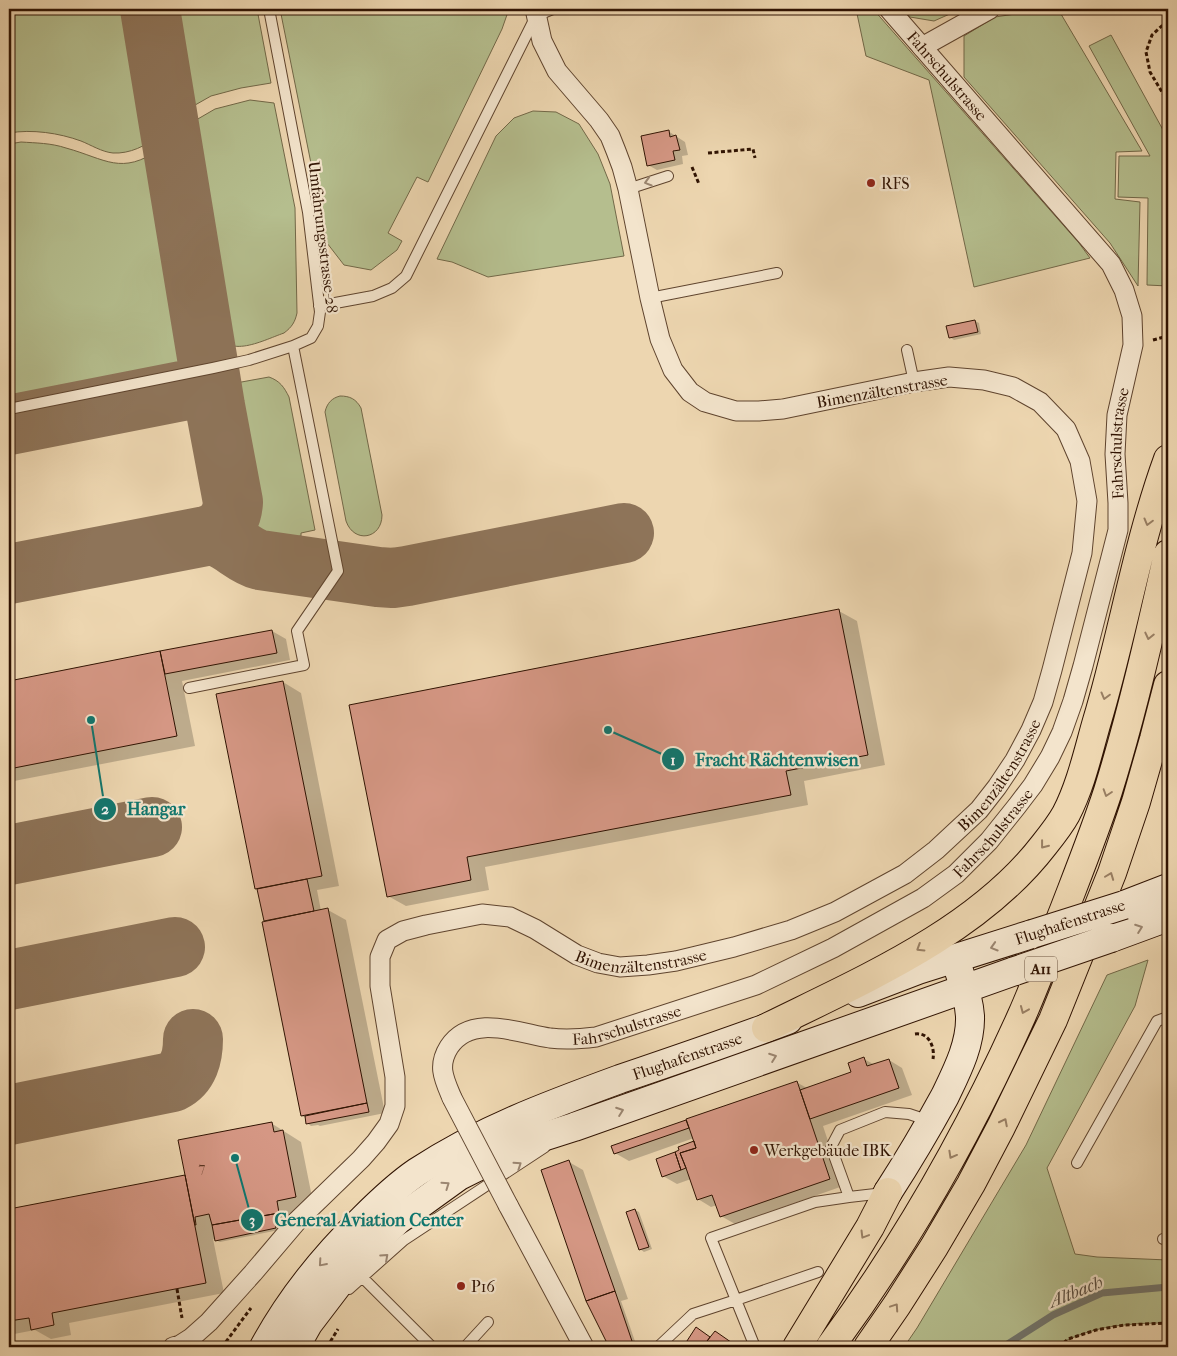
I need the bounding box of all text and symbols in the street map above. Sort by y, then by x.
street label: Fahrschulstrasse [903,27,991,125]
street label: Umfahrungsstrasse-28 [304,160,342,314]
place label: RFS [881,174,909,193]
one-way arrow [644,177,653,187]
marker: RFS [865,177,877,189]
street label: Bimenzältenstrasse [815,370,949,412]
street label: Fahrschulstrasse [1105,385,1133,500]
one-way arrow [1143,518,1154,527]
one-way arrow [1144,631,1155,640]
one-way arrow [1100,691,1110,699]
street label: Bimenzältenstrasse [953,716,1044,835]
callout: Fracht Rächtenwisen [660,743,868,776]
text: Fracht Rächtenwisen [694,750,859,771]
text: 1 [670,751,676,769]
street label: Fahrschulstrasse [948,784,1037,882]
one-way arrow [1103,788,1113,796]
callout: Hangar [92,792,196,825]
text: Hangar [127,799,186,820]
text: 2 [101,800,109,818]
one-way arrow [1042,839,1050,848]
one-way arrow [1105,873,1115,881]
street label: Flughafenstrasse [1012,895,1128,949]
one-way arrow [1135,924,1143,934]
one-way arrow [990,941,999,951]
one-way arrow [916,942,926,951]
street label: Bimenzältenstrasse [573,945,708,976]
road number: A11 [1025,956,1057,982]
street label: Fahrschulstrasse [572,1001,683,1049]
one-way arrow [1019,1005,1030,1014]
street label: Flughafenstrasse [630,1028,745,1084]
one-way arrow [768,1053,776,1063]
one-way arrow [615,1107,623,1117]
one-way arrow [998,1118,1008,1127]
place label: Werkgebäude IBK [763,1141,892,1160]
marker: Werkgebäude IBK [748,1144,760,1156]
one-way arrow [948,1150,958,1159]
house number: 7 [199,1159,206,1176]
one-way arrow [513,1162,522,1171]
one-way arrow [440,1182,450,1191]
callout: General Aviation Center [239,1203,473,1236]
text: General Aviation Center [275,1210,464,1231]
text: 3 [249,1211,255,1229]
one-way arrow [861,1230,871,1239]
one-way arrow [379,1254,388,1263]
one-way arrow [318,1258,327,1267]
water label: Altbach [1044,1272,1106,1313]
place label: P16 [471,1277,495,1296]
marker: P16 [455,1280,467,1292]
one-way arrow [889,1303,899,1312]

